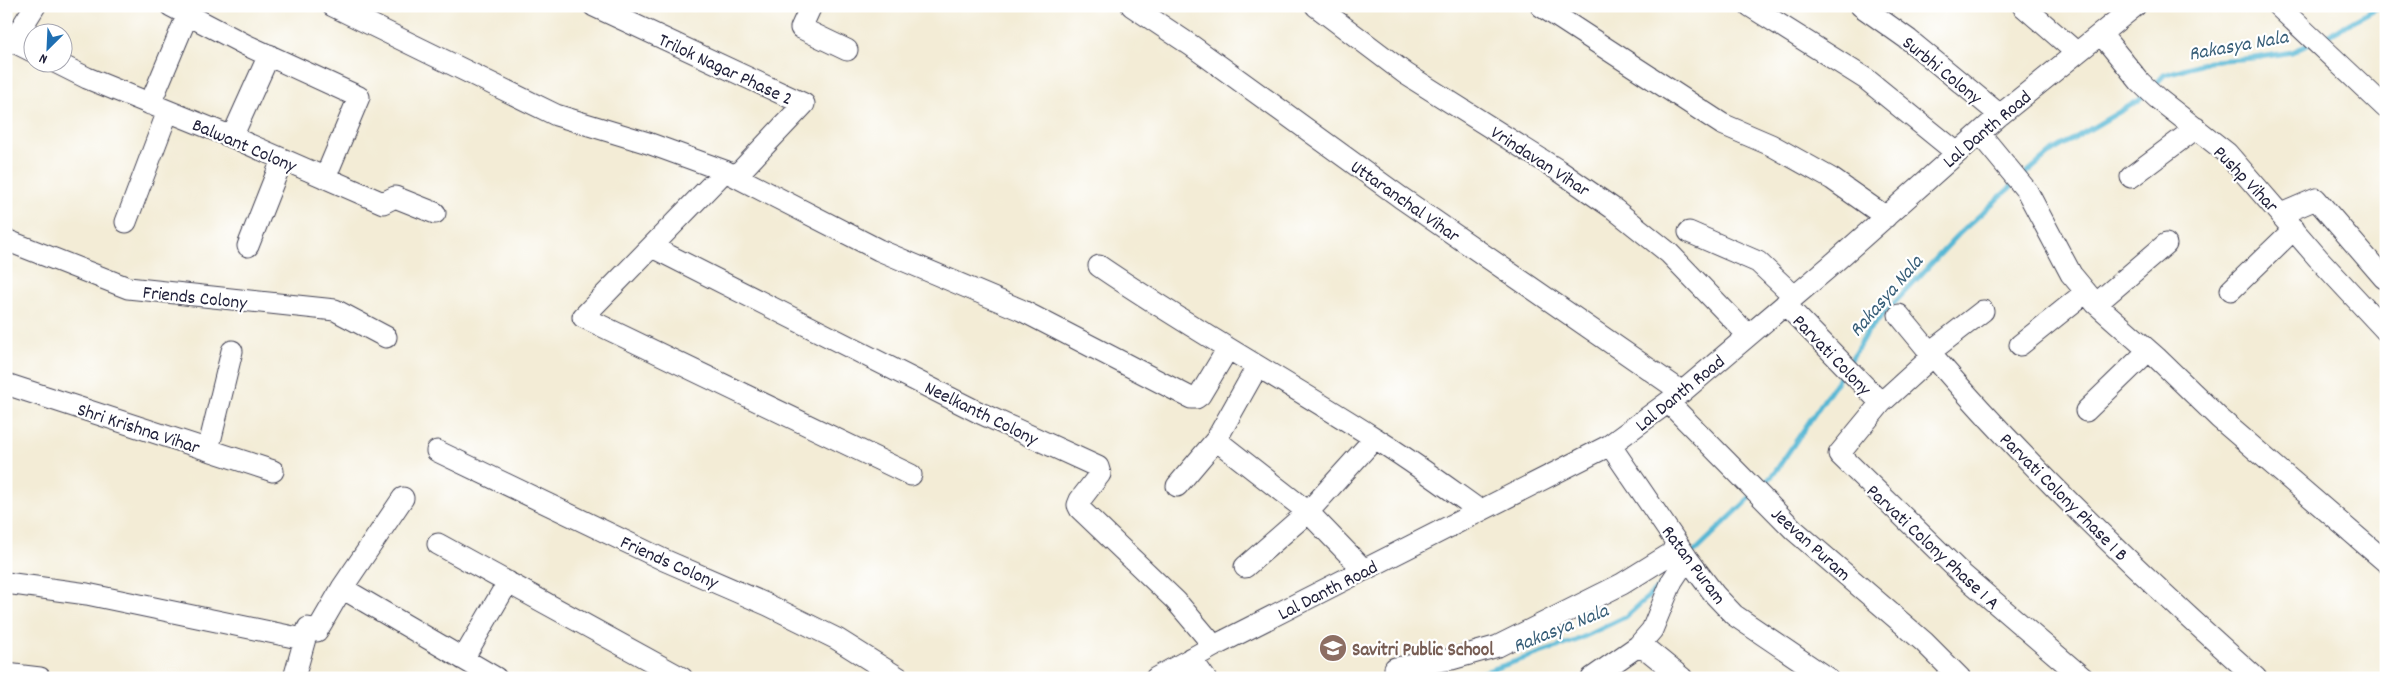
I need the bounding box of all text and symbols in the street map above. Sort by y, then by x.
north arrow [22,22,72,72]
water label: Rakasya Nala [2187,24,2292,69]
street label: Trilok Nagar Phase 2 [653,28,796,114]
street label: Surbhi Colony [1895,31,1987,113]
text: N [36,47,51,69]
street label: Lal Danth Road [1938,85,2039,176]
street label: Balwant Colony [187,113,300,181]
street label: Vrindavan Vihar [1484,121,1594,205]
street label: Pushp Vihar [2206,141,2283,220]
street label: Uttaranchal Vihar [1344,155,1464,251]
water label: Rakasya Nala [1844,249,1932,344]
street label: Friends Colony [141,281,248,318]
street label: Parvati Colony [1785,310,1876,403]
street label: Lal Danth Road [1630,350,1732,439]
street label: Neelkanth Colony [919,376,1042,454]
street label: Shri Krishna Vihar [73,398,203,463]
street label: Parvati Colony Phase 1 B [1992,428,2133,569]
street label: Parvati Colony Phase 1 A [1859,479,2004,618]
street label: Jeevan Puram [1764,502,1856,589]
street label: Ratan Puram [1653,521,1731,611]
street label: Friends Colony [615,531,722,598]
street label: Lal Danth Road [1274,555,1383,629]
water label: Rakasya Nala [1509,597,1614,662]
school or university icon: Savitri Public School [1318,633,1348,663]
place label: Savitri Public School [1352,638,1494,665]

